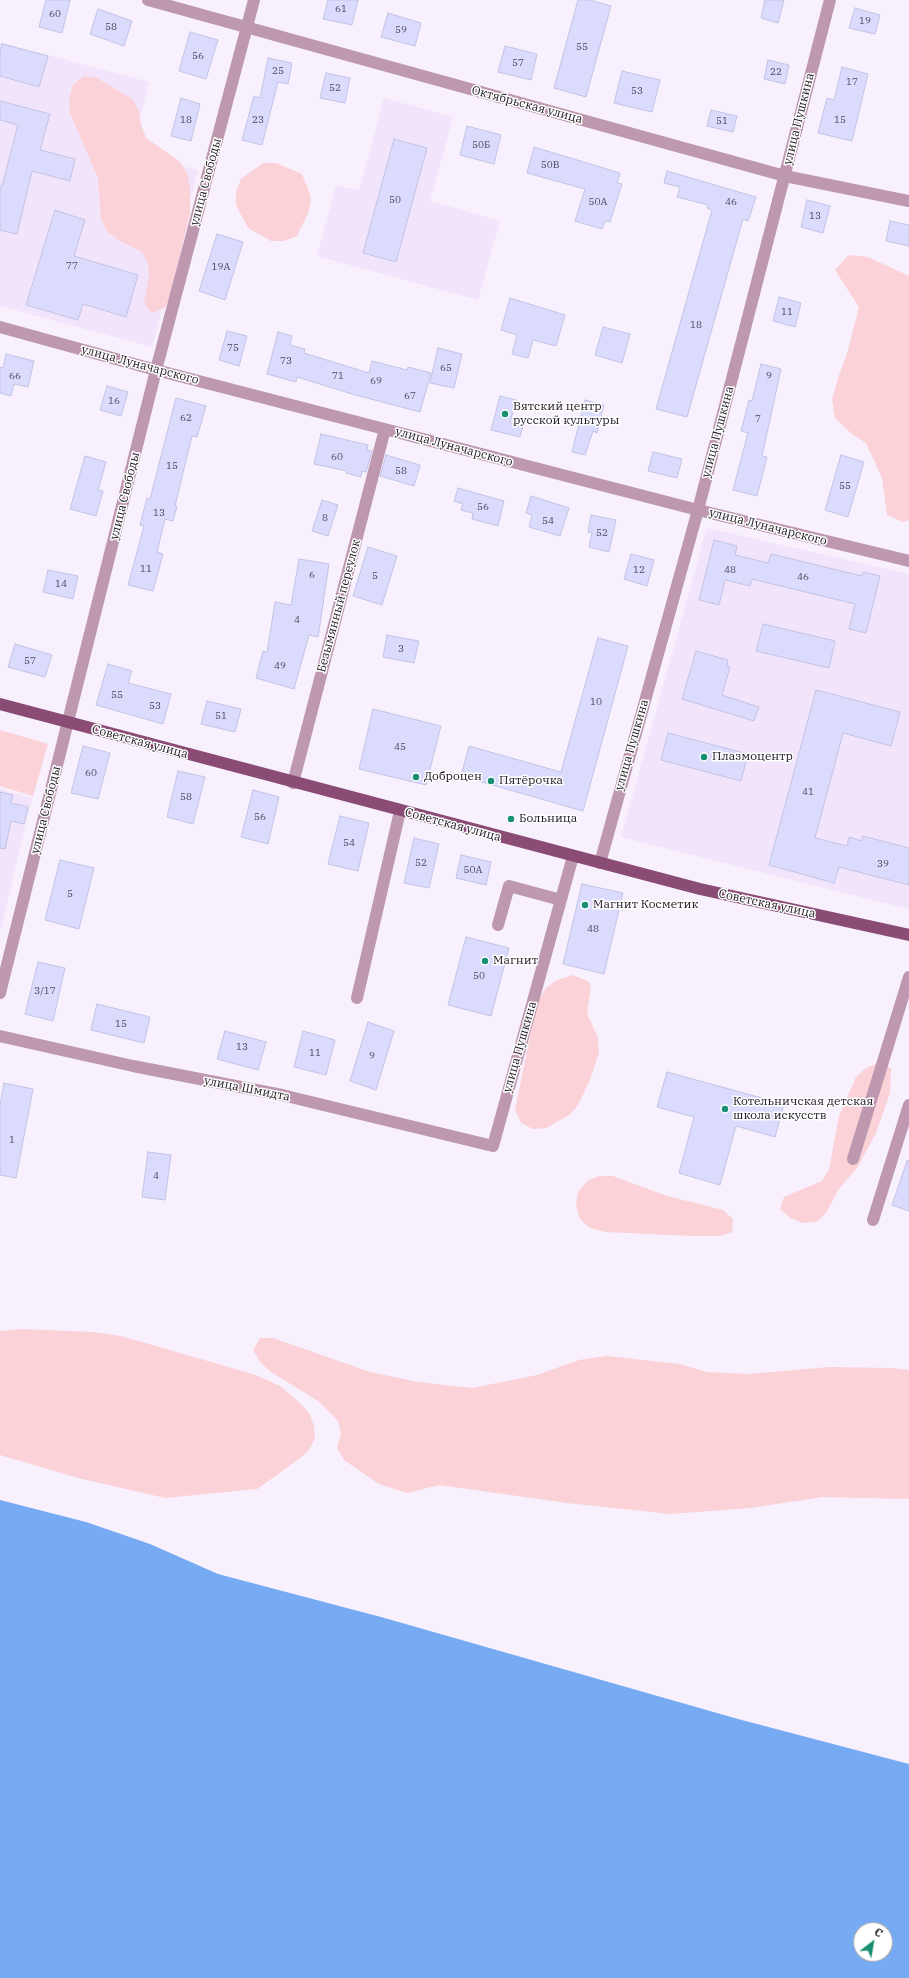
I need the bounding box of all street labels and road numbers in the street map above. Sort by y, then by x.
street label: улица Пушкина [781,72,817,166]
street label: Октябрьская улица [470,83,584,127]
street label: улица Свободы [187,137,225,227]
street label: улица Луначарского [80,342,200,388]
street label: улица Пушкина [699,385,737,479]
street label: улица Луначарского [394,424,514,470]
street label: улица Свободы [107,451,143,541]
street label: улица Луначарского [708,505,828,549]
street label: Безымянный переулок [314,538,364,674]
street label: улица Пушкина [612,698,652,792]
street label: Советская улица [90,722,190,762]
street label: улица Свободы [28,765,64,855]
street label: Советская улица [403,805,503,845]
street label: Советская улица [717,887,817,921]
street label: улица Пушкина [500,1000,540,1094]
street label: улица Шмидта [203,1074,291,1104]

